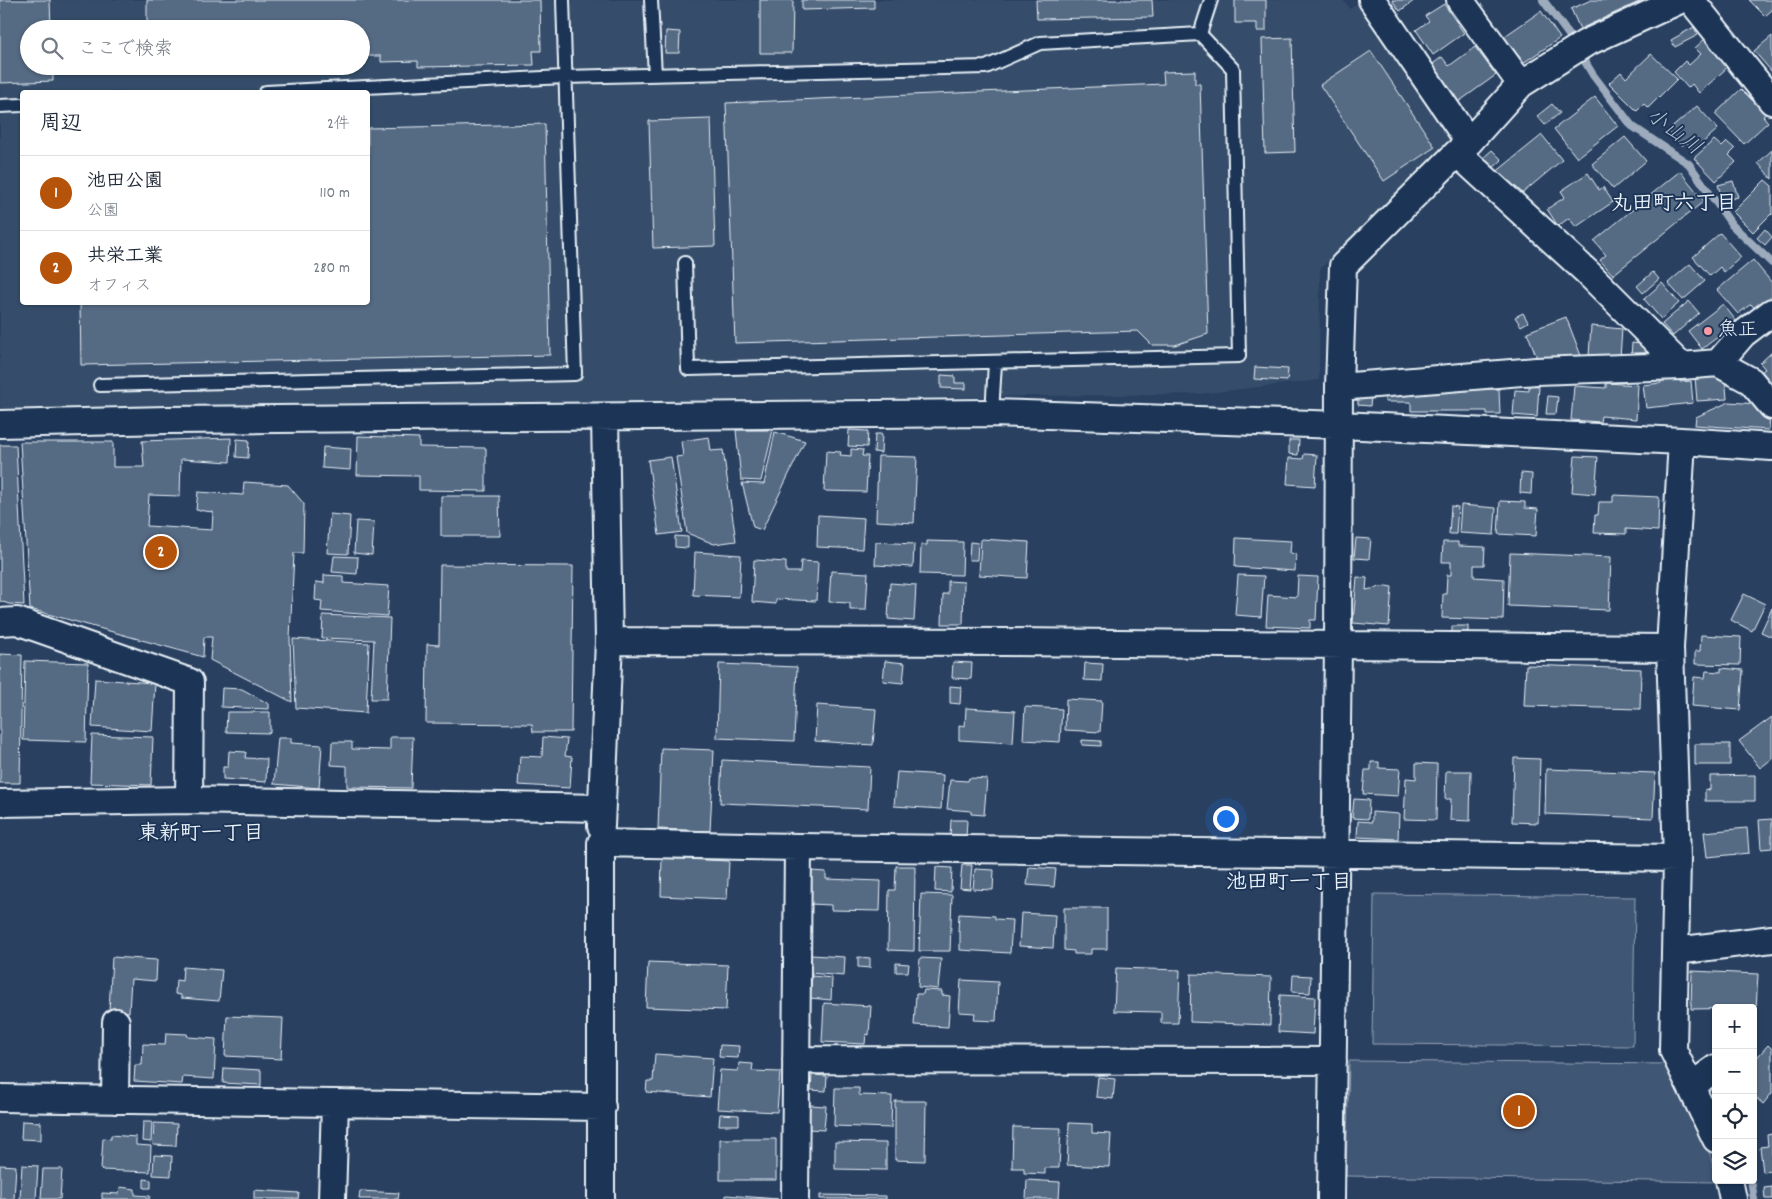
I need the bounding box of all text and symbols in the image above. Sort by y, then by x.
search box [20,20,370,75]
icon: search [38,34,66,62]
text: ここで検索 [78,37,173,64]
water label: 小山川 [1639,102,1707,164]
text: 周辺 [40,110,82,140]
text: 2件 [327,113,350,136]
text: 池田公園 [87,169,163,196]
text: 1 [54,182,58,205]
text: 110 m [320,182,350,205]
district label: 丸田町六丁目 [1611,190,1737,220]
text: 公園 [87,200,119,223]
text: 共栄工業 [87,244,163,271]
text: 2 [53,257,60,280]
text: 280 m [313,257,350,280]
text: オフィス [87,275,151,298]
place label: 魚正 [1718,317,1758,345]
marker: 魚正 [1702,325,1714,337]
pin: 2 [145,533,177,571]
your location [1213,806,1239,832]
district label: 東新町一丁目 [138,820,264,850]
district label: 池田町一丁目 [1226,869,1352,899]
map controls [1712,1004,1757,1184]
button: + [1712,1004,1757,1049]
button: − [1712,1049,1757,1094]
pin: 1 [1503,1092,1535,1130]
button: locate [1712,1094,1757,1139]
button: layers [1712,1139,1757,1184]

